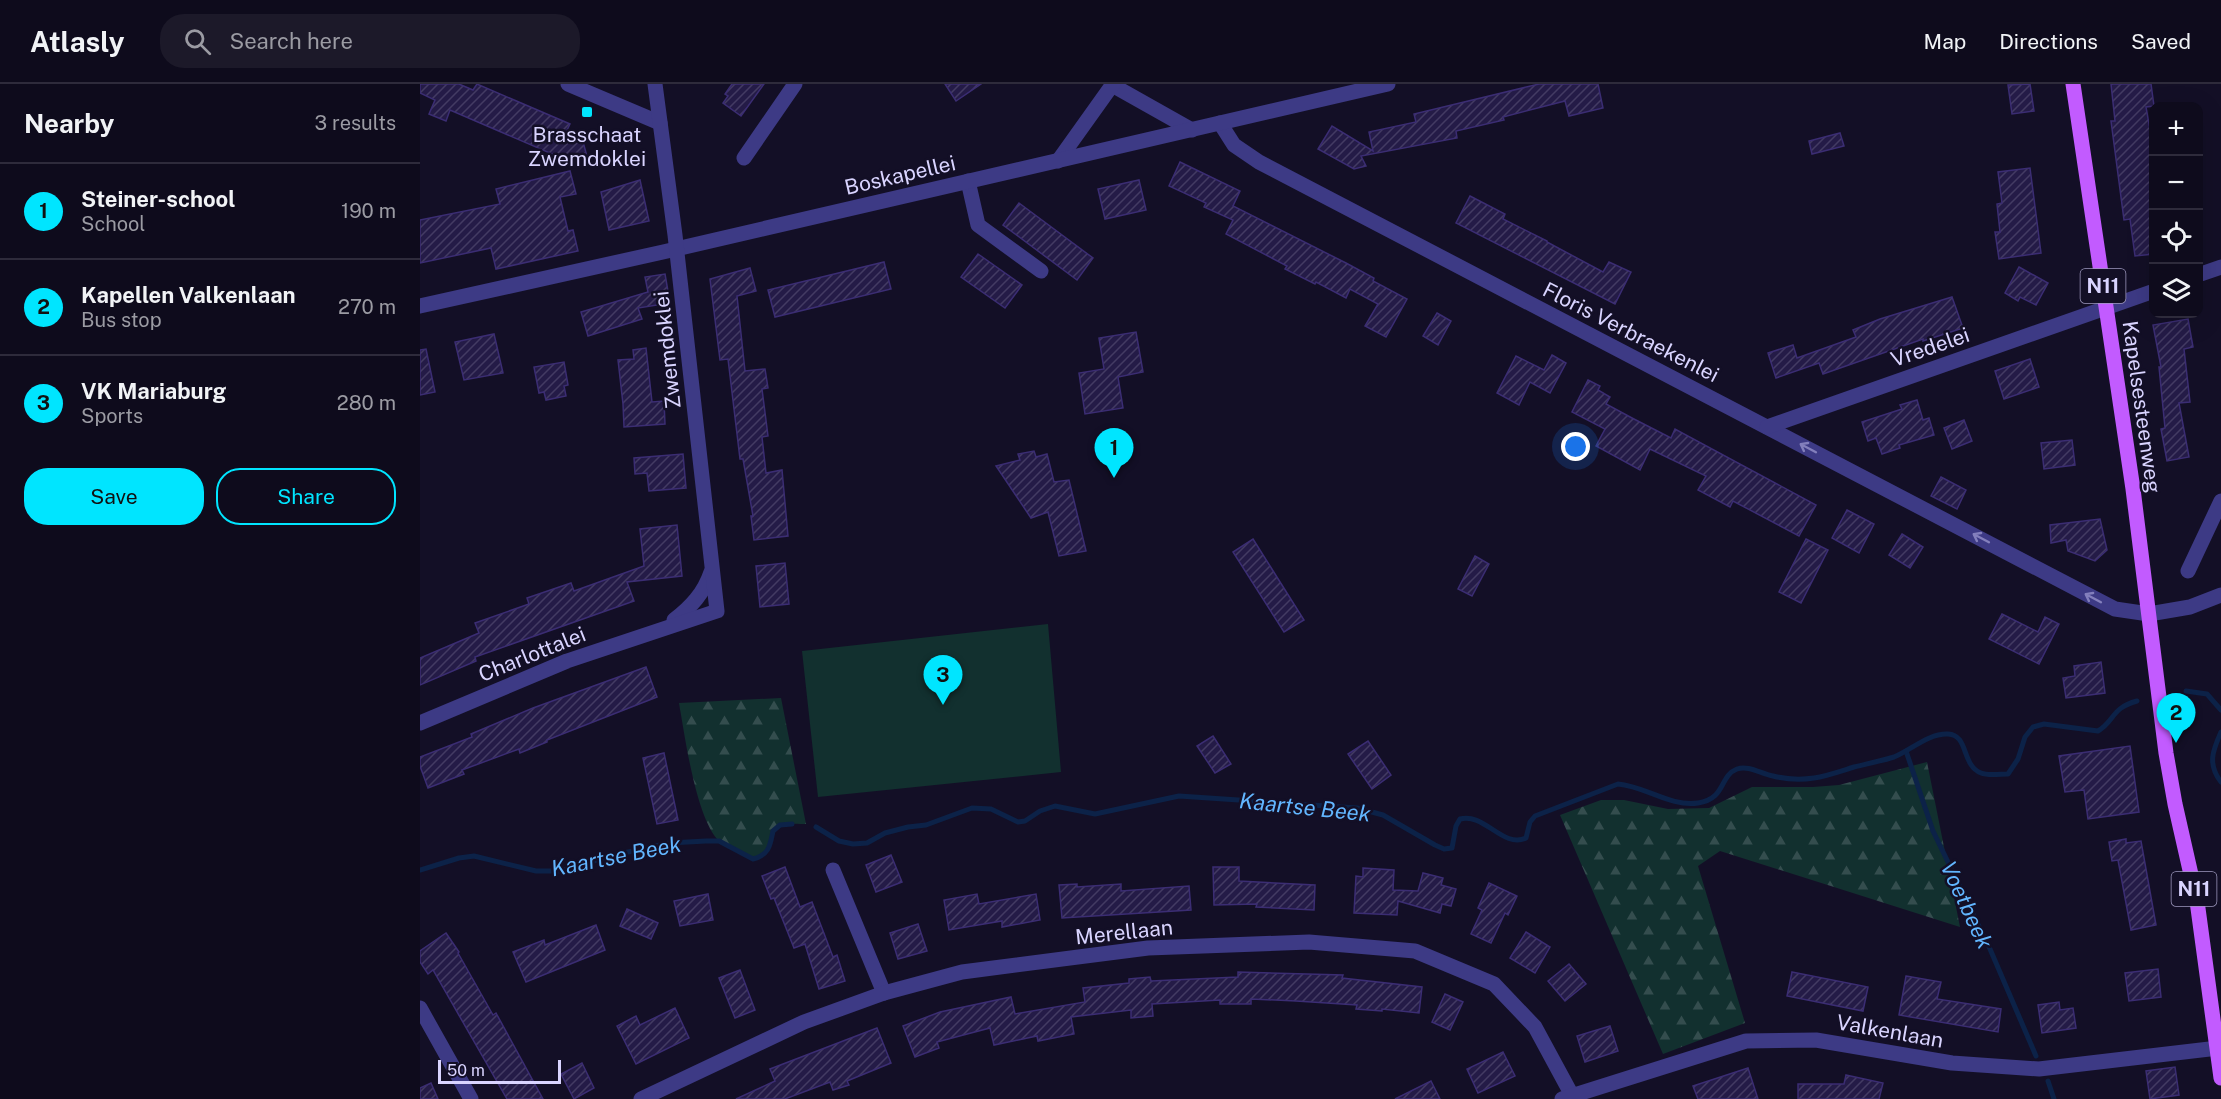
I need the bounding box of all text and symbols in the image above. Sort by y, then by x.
search box [160,14,580,68]
text: Atlasly [30,25,124,58]
icon: search [181,25,214,58]
text: Search here [229,28,353,54]
text: Map [1924,29,1966,54]
text: Directions [1999,29,2098,54]
text: Saved [2131,29,2191,54]
map controls [2149,102,2203,318]
button: + [2149,102,2203,156]
marker: Brasschaat Zwemdoklei [580,105,594,119]
text: Nearby [24,108,114,139]
text: 3 results [315,111,396,135]
place label: Brasschaat Zwemdoklei [528,122,646,171]
street label: Boskapellei [842,150,958,200]
button: − [2149,156,2203,210]
text: Steiner-school [81,186,236,212]
text: 1 [39,199,48,223]
text: 190 m [341,199,396,223]
button: locate [2149,210,2203,264]
text: School [81,212,145,236]
button: layers [2149,264,2203,318]
road number: N11 [2080,269,2126,303]
street label: Floris Verbraekenlei [1539,277,1723,387]
text: Kapellen Valkenlaan [81,282,296,308]
street label: Zwemdoklei [648,290,686,410]
text: 2 [37,295,50,319]
text: 270 m [338,295,396,319]
text: Bus stop [81,308,162,332]
street label: Kapelsesteenweg [2118,319,2166,495]
street label: Vredelei [1888,322,1972,372]
text: VK Mariaburg [81,378,226,404]
text: 3 [37,391,50,415]
text: 280 m [337,391,396,415]
text: Sports [81,404,143,428]
pin: 1 [1094,428,1134,478]
your location [1561,432,1590,461]
one-way arrow [1800,442,1817,454]
button: Save [24,468,204,525]
button: Share [216,468,396,525]
one-way arrow [1973,532,1990,544]
one-way arrow [2085,592,2103,603]
street label: Charlottalei [475,621,589,687]
pin: 3 [924,656,962,705]
pin: 2 [2156,694,2196,743]
water label: Kaartse Beek [1238,787,1372,827]
water label: Kaartse Beek [549,831,683,881]
water label: Voetbeek [1936,857,1999,953]
road number: N11 [2172,872,2216,906]
street label: Merellaan [1074,914,1174,950]
street label: Valkenlaan [1835,1009,1945,1053]
scale bar [438,1057,561,1084]
text: 50 m [447,1061,485,1080]

